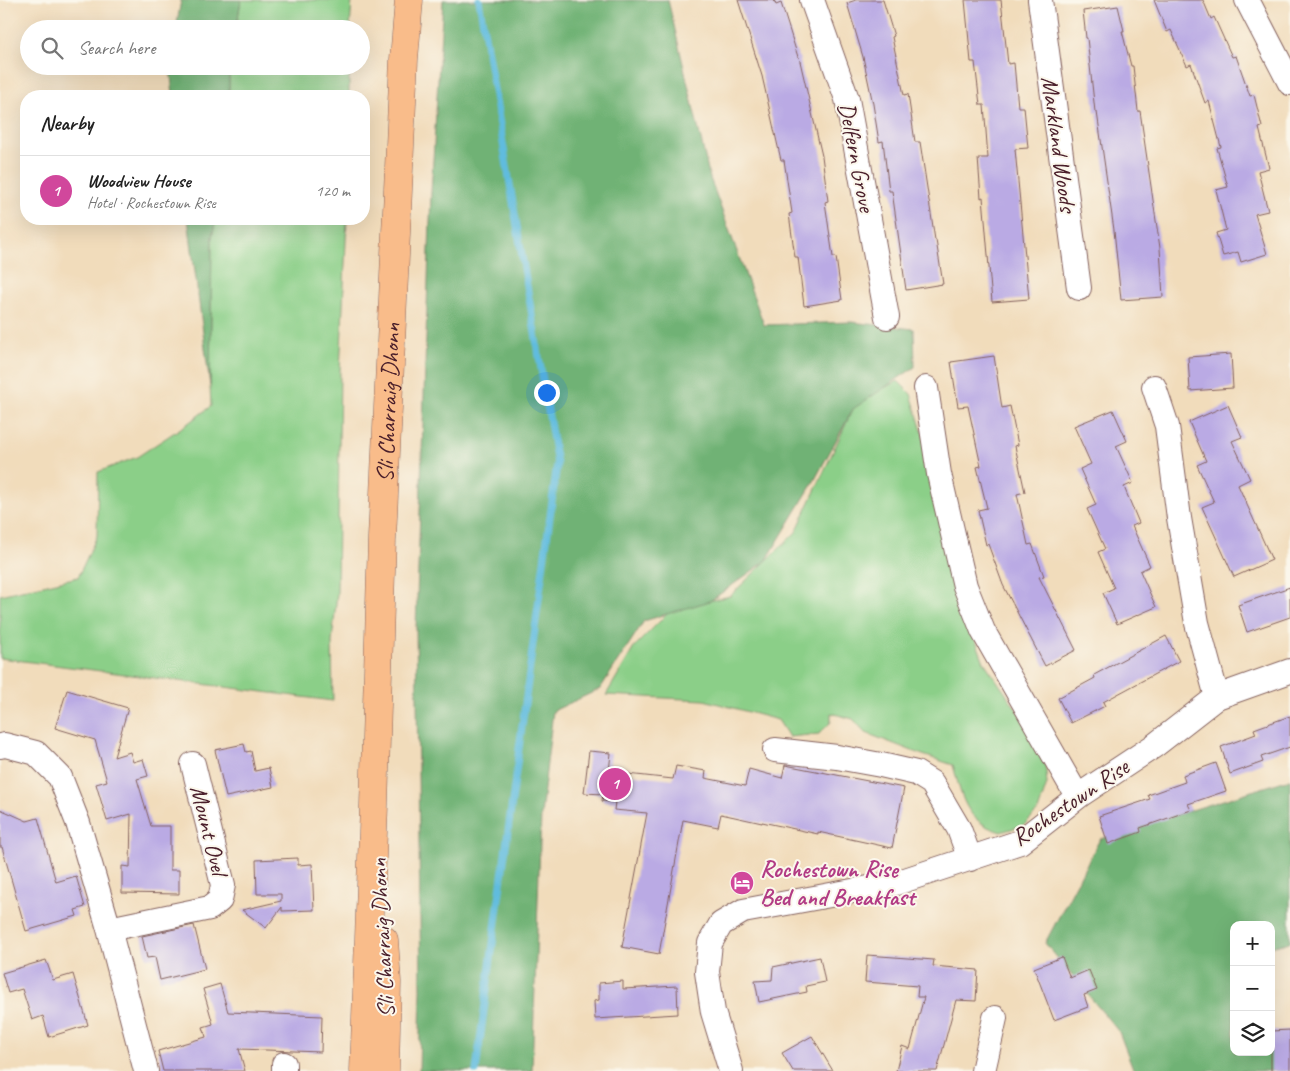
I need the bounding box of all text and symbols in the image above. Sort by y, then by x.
search box [20,20,370,75]
icon: search [38,34,66,62]
text: Search here [78,36,155,60]
street label: Markland Woods [1035,74,1084,217]
street label: Delfern Grove [832,100,883,216]
text: Nearby [40,110,93,136]
text: Woodview House [87,169,191,193]
text: 1 [52,181,60,201]
text: 120 m [316,181,350,201]
text: Hotel · Rochestown Rise [87,193,216,213]
street label: Sli Charraig Dhonn [370,322,407,483]
your location [534,380,560,406]
street label: Rochestown Rise [1006,751,1136,852]
pin: 1 [599,765,631,803]
street label: Mount Ovel [183,782,236,882]
place label: Rochestown Rise Bed and Breakfast [760,854,918,912]
street label: Sli Charraig Dhonn [363,857,401,1018]
hotel icon: Rochestown Rise Bed and Breakfast [729,870,755,896]
map controls [1230,921,1275,1056]
button: + [1230,921,1275,966]
button: − [1230,966,1275,1011]
button: layers [1230,1011,1275,1056]

